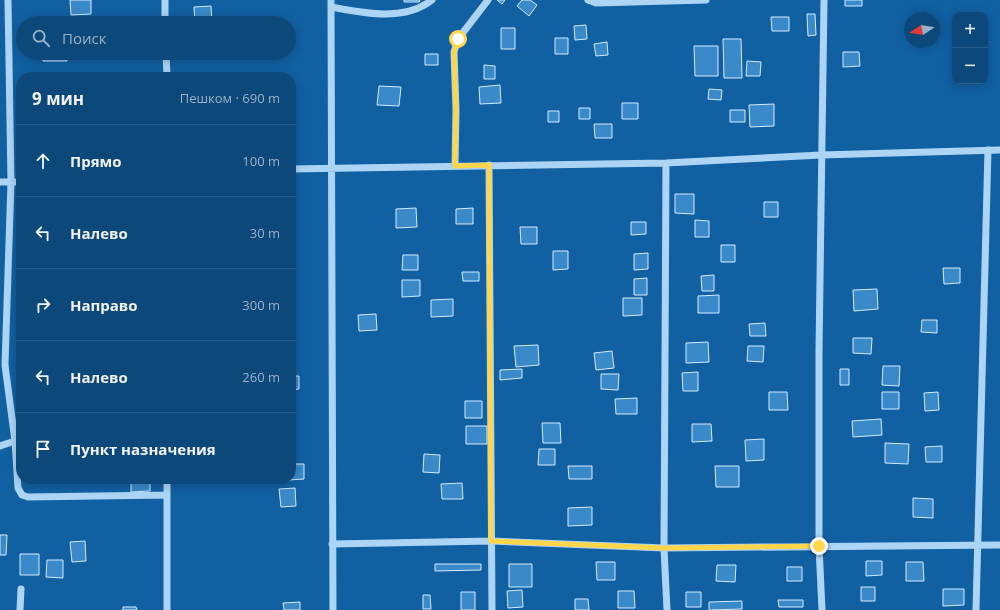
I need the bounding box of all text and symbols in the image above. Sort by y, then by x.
north arrow [904,12,940,48]
map controls [952,12,988,84]
button: + [952,12,988,48]
search box [16,16,296,60]
icon: search [30,27,52,49]
text: Поиск [62,28,106,48]
route start [449,30,467,48]
button: − [952,48,988,84]
text: 9 мин [32,87,84,110]
text: Пешком · 690 m [180,89,280,107]
icon: ahead [32,150,54,172]
text: Прямо [70,151,122,171]
text: 100 m [242,152,280,170]
icon: left [32,222,54,244]
text: Налево [70,223,128,243]
text: 30 m [250,224,280,242]
icon: right [32,294,54,316]
text: Направо [70,295,138,315]
text: 300 m [242,296,280,314]
icon: left [32,366,54,388]
text: Налево [70,367,128,387]
text: 260 m [242,368,280,386]
icon: arrive [32,438,54,460]
text: Пункт назначения [70,439,216,459]
route end [810,537,828,555]

